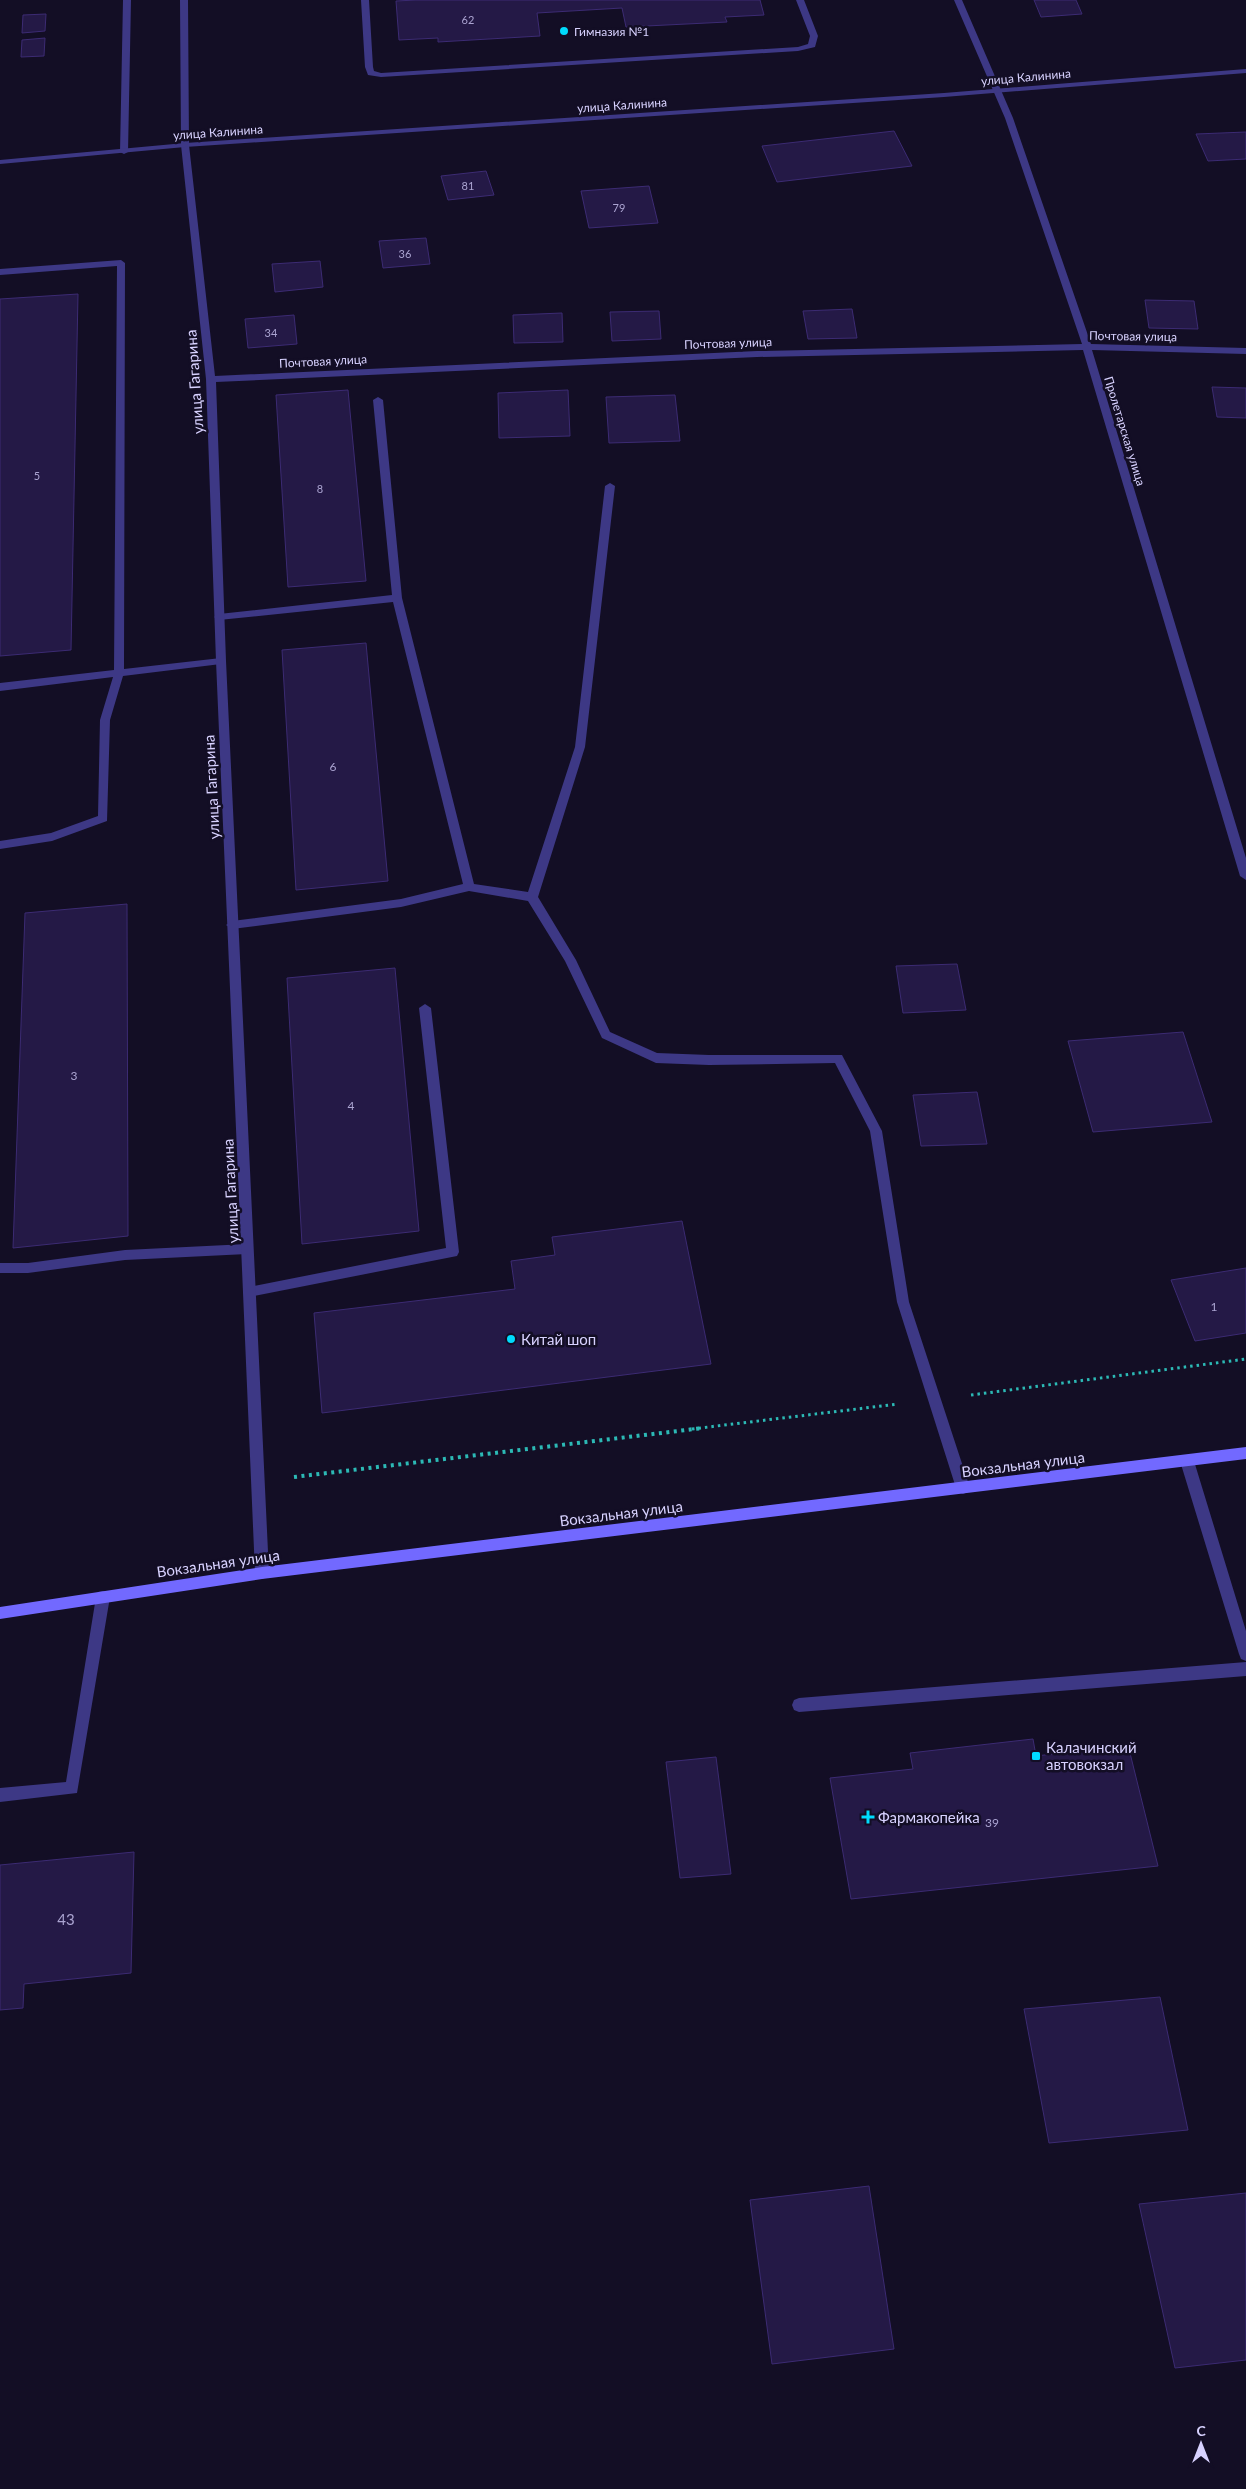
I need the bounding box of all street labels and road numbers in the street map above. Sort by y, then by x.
street label: улица Калинина [980,66,1072,88]
street label: улица Калинина [577,94,667,116]
street label: улица Калинина [173,121,263,143]
street label: Почтовая улица [1089,328,1177,344]
street label: улица Гагарина [181,329,207,435]
street label: Почтовая улица [684,334,772,352]
street label: Почтовая улица [279,351,367,371]
street label: Пролетарская улица [1101,374,1149,488]
street label: улица Гагарина [199,734,223,840]
street label: улица Гагарина [218,1138,242,1244]
street label: Вокзальная улица [960,1448,1086,1480]
street label: Вокзальная улица [558,1497,684,1529]
street label: Вокзальная улица [155,1545,281,1581]

